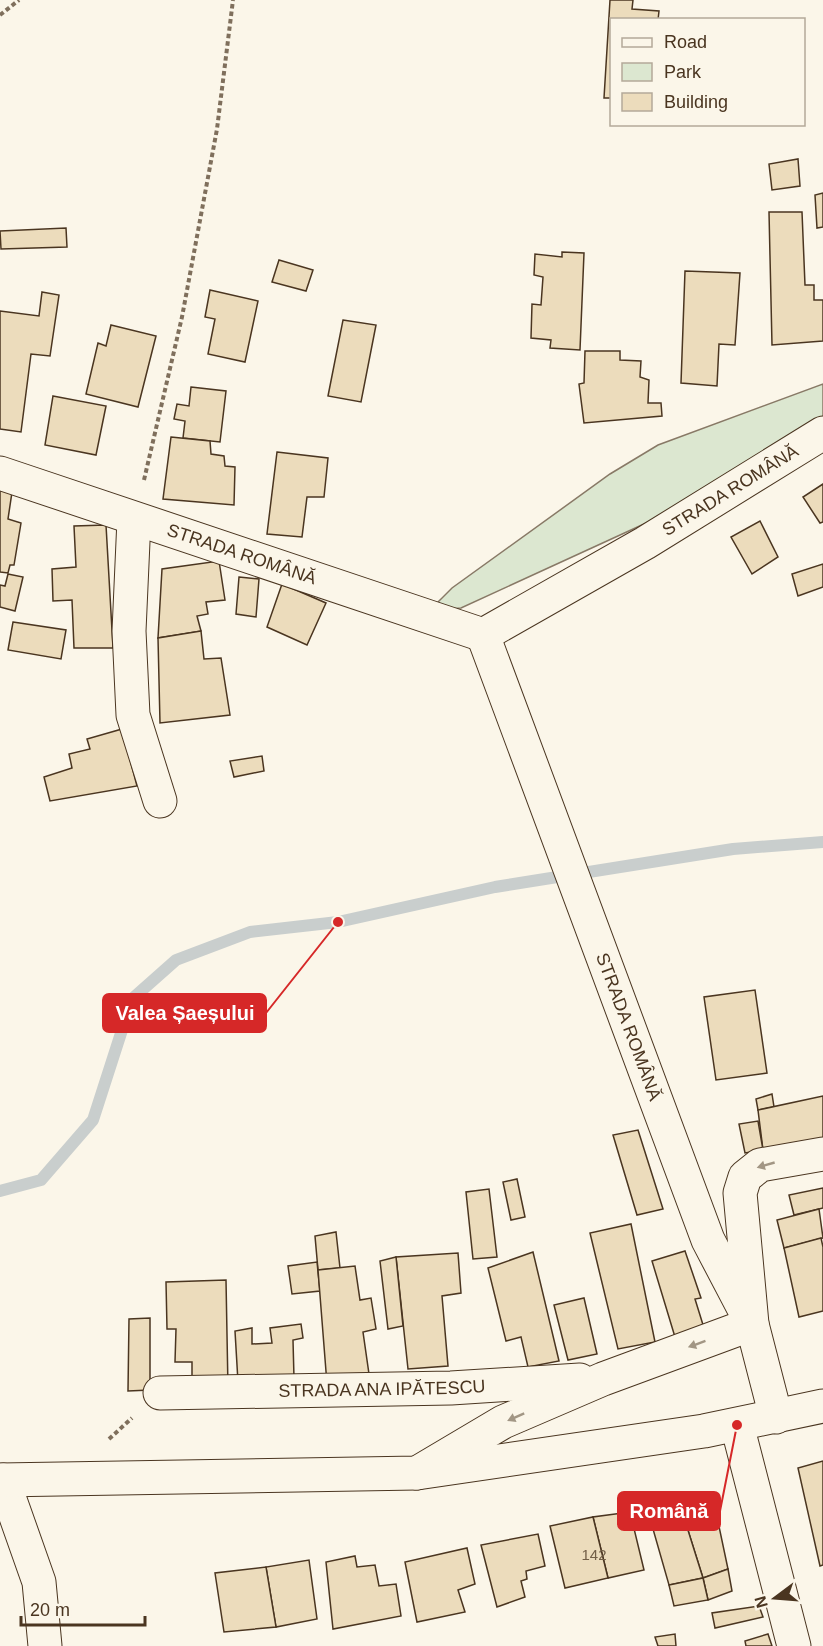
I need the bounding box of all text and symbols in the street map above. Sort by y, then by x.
legend [610,18,805,126]
text: Road [664,32,707,52]
text: Park [664,62,702,82]
text: Building [664,92,728,112]
street label: STRADA ROMÂNĂ [659,441,802,540]
street label: STRADA ROMÂNĂ [165,520,319,588]
street label: STRADA ROMÂNĂ [592,950,665,1103]
callout: Valea Șaeșului [103,994,266,1032]
text: Valea Șaeșului [116,1002,254,1024]
one-way arrow [757,1161,775,1170]
one-way arrow [688,1340,706,1349]
street label: STRADA ANA IPĂTESCU [278,1376,486,1401]
one-way arrow [507,1412,525,1422]
callout: Română [618,1492,720,1530]
text: Română [630,1500,709,1522]
house number: 142 [581,1546,607,1563]
north arrow [745,1568,805,1628]
scale bar [21,1589,146,1627]
text: N [751,1594,771,1610]
text: 20 m [30,1600,70,1620]

